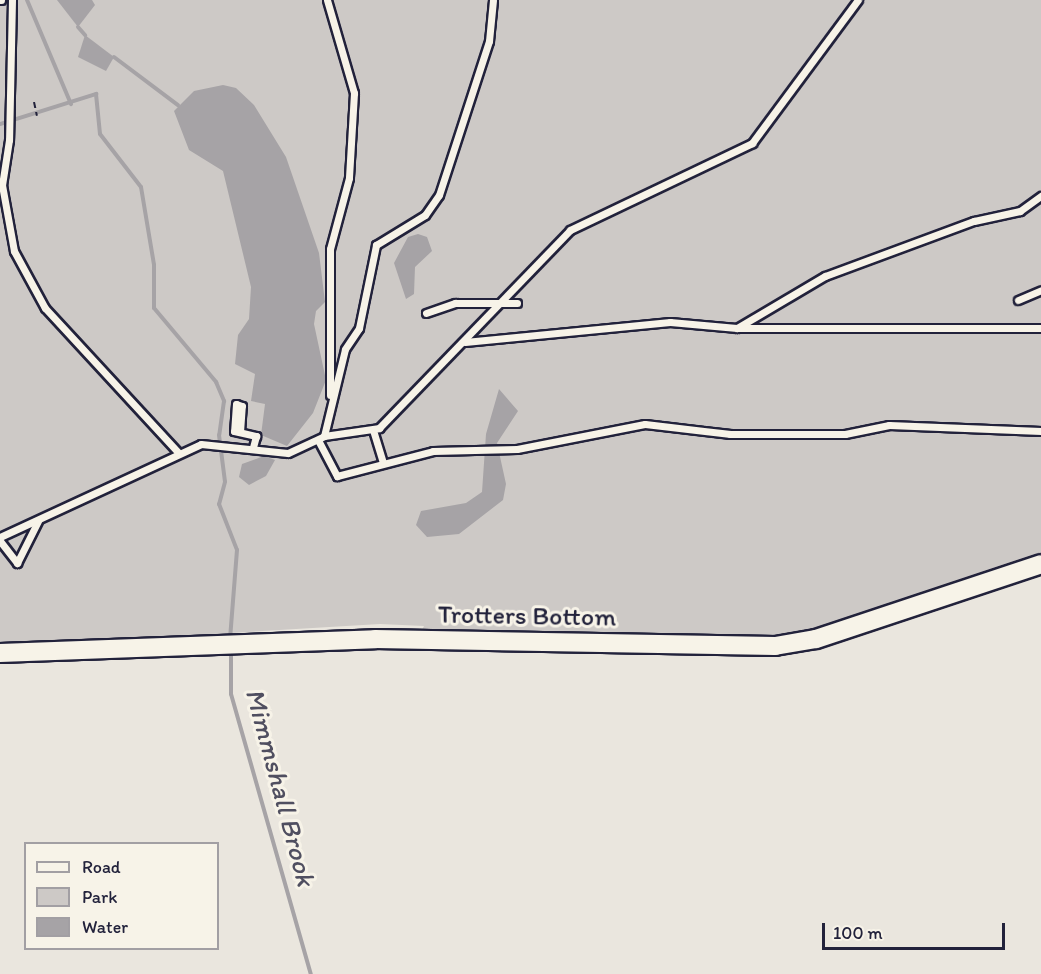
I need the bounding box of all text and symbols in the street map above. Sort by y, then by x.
street label: Trotters Bottom [438,599,616,633]
water label: Mimmshall Brook [239,685,323,889]
legend [24,842,219,950]
text: Road [82,856,121,878]
text: Park [82,886,117,908]
scale bar [825,911,1008,949]
text: Water [82,916,128,938]
text: 100 m [833,922,883,944]

